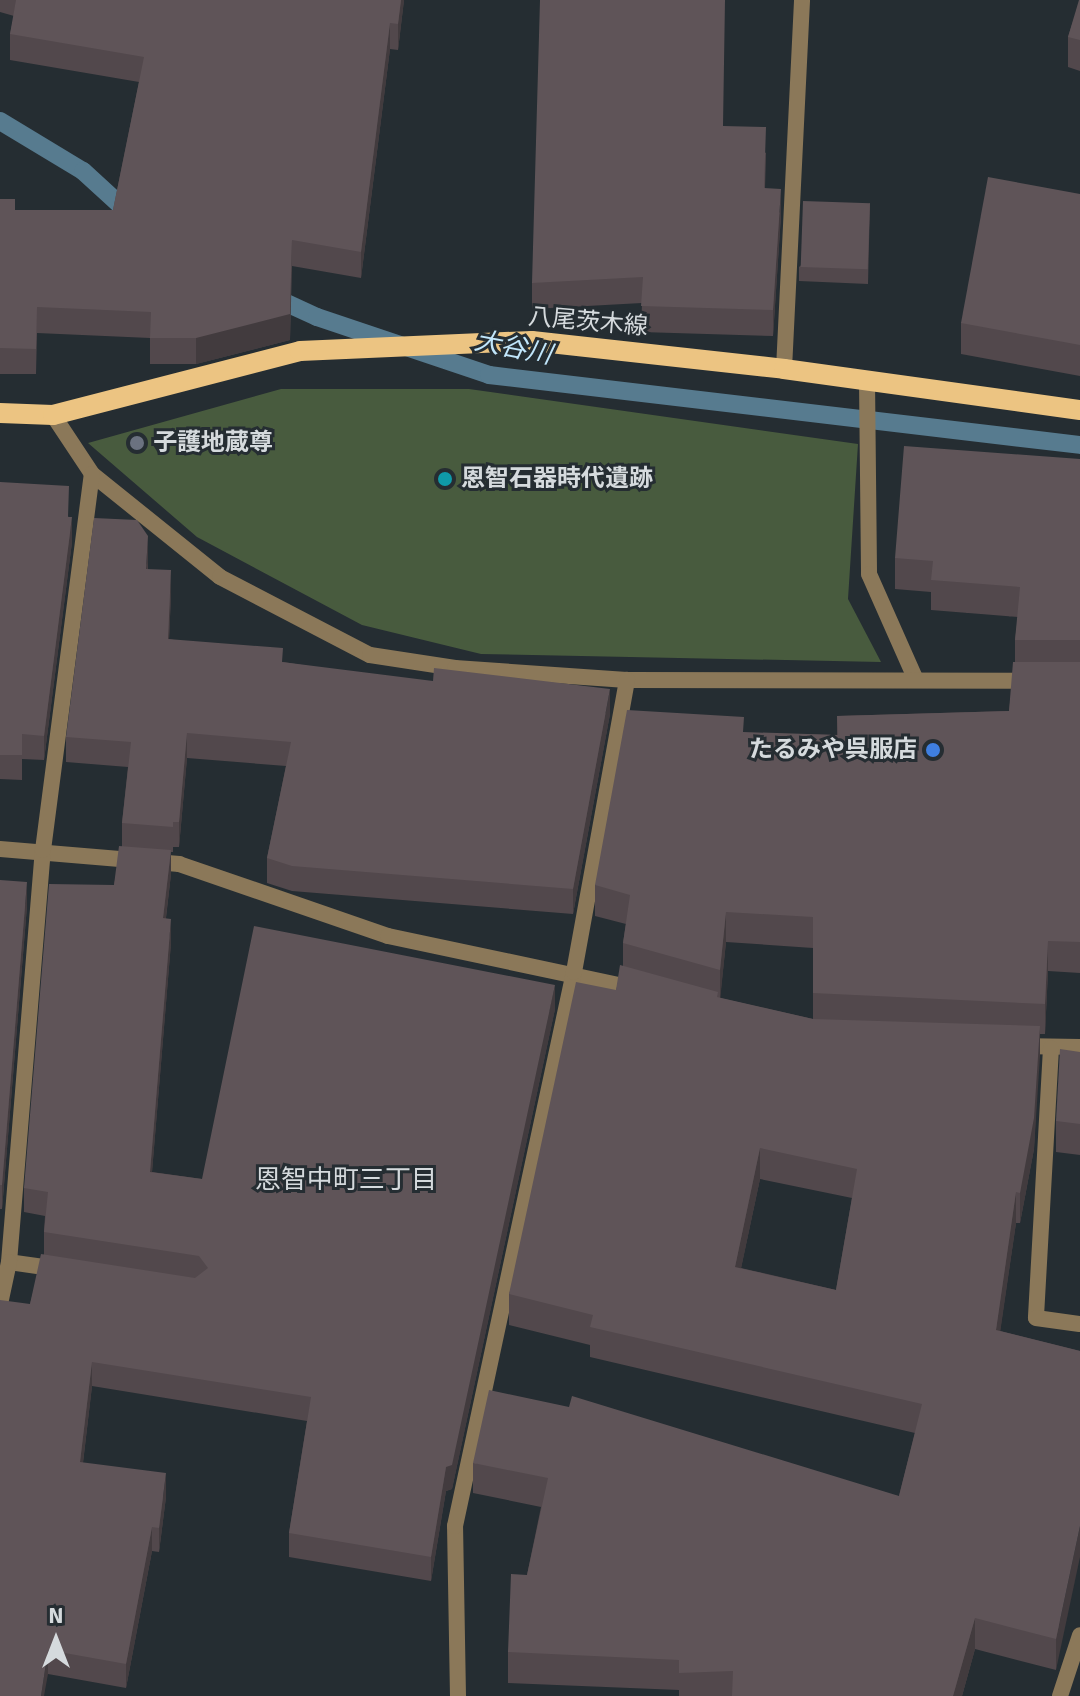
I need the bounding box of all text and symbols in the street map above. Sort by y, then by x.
street label: 八尾茨木線 [527,302,649,342]
water label: 大谷川 [472,326,554,372]
place label: 子護地蔵尊 [153,429,273,457]
marker: 子護地蔵尊 [128,434,146,452]
place label: 恩智石器時代遺跡 [461,465,653,493]
marker: 恩智石器時代遺跡 [436,470,454,488]
place label: たるみや呉服店 [749,736,917,764]
marker: たるみや呉服店 [924,741,942,759]
district label: 恩智中町三丁目 [255,1165,437,1197]
north arrow [16,1600,96,1680]
text: N [48,1602,64,1629]

